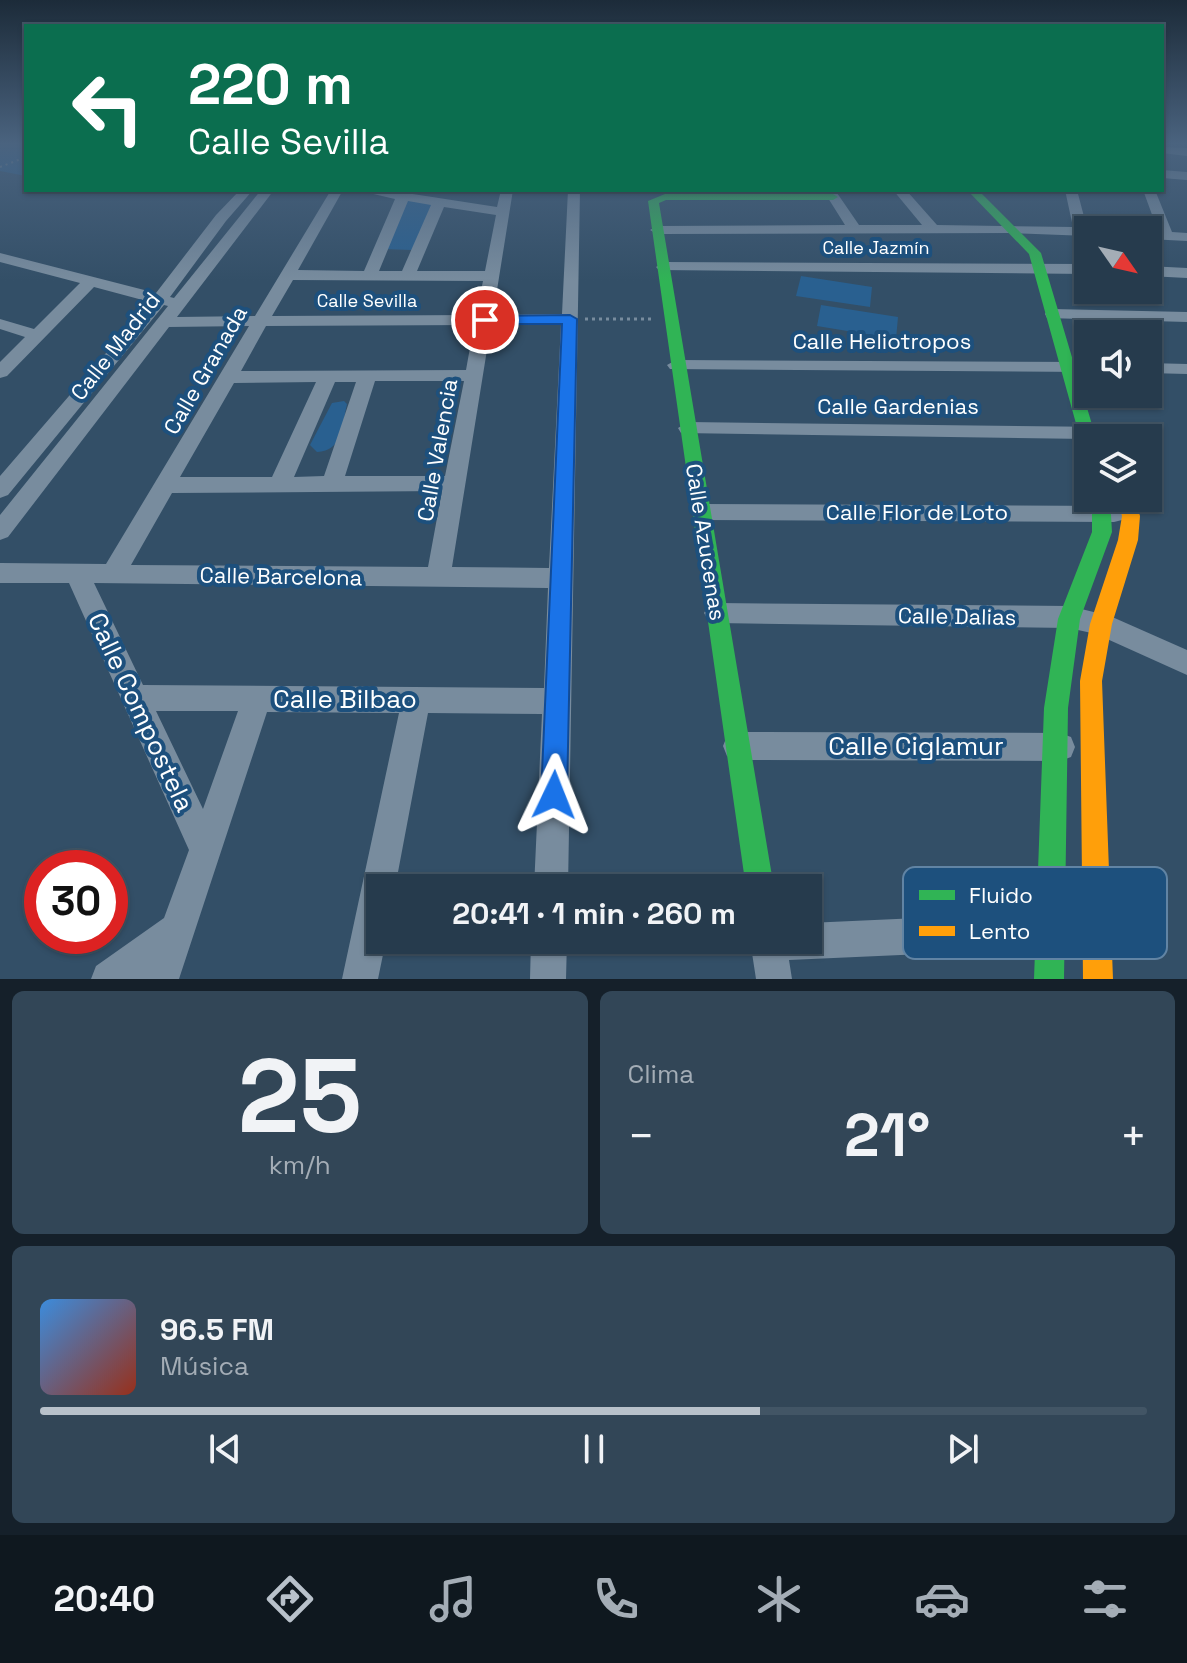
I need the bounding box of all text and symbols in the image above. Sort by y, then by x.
text: 220 m [188,49,353,120]
icon: left [56,56,160,160]
text: Calle Sevilla [188,119,389,165]
north arrow [1074,216,1162,304]
map controls [1074,216,1162,512]
street label: Calle Jazmín [823,236,929,259]
street label: Calle Madrid [64,286,166,406]
pin [451,286,519,354]
street label: Calle Sevilla [317,289,417,312]
icon: arrive [463,298,507,342]
street label: Calle Granada [157,300,253,439]
button: sound [1074,320,1162,408]
street label: Calle Heliotropos [793,327,971,355]
street label: Calle Valencia [411,376,463,524]
street label: Calle Gardenias [817,392,979,420]
button: layers [1074,424,1162,512]
street label: Calle Azucenas [680,462,732,622]
street label: Calle Flor de Loto [826,498,1008,526]
street label: Calle Barcelona [199,561,363,591]
street label: Calle Dalias [898,601,1016,631]
street label: Calle Compostela [80,607,202,817]
street label: Calle Bilbao [273,682,417,716]
street label: Calle Ciglamur [828,729,1004,763]
position arrow [512,753,596,837]
speed limit sign: 30 [24,850,128,954]
legend [903,867,1167,959]
text: Fluido [969,881,1033,909]
text: 20:41 · 1 min · 260 m [452,894,736,933]
text: Lento [969,917,1030,945]
text: 25 [238,1030,362,1162]
text: Clima [628,1057,694,1091]
text: 21° [844,1097,930,1174]
text: − [628,1108,655,1164]
text: + [1120,1108,1147,1164]
text: km/h [269,1148,331,1182]
text: 96.5 FM [160,1310,274,1349]
text: Música [160,1349,249,1383]
icon: previous [203,1427,247,1471]
icon: pause [572,1427,616,1471]
icon: next [941,1427,985,1471]
icon: directions [262,1571,318,1627]
icon: music [425,1571,481,1627]
icon: phone [588,1571,644,1627]
icon: climate [751,1571,807,1627]
icon: car [914,1571,970,1627]
icon: filters [1077,1571,1133,1627]
text: 20:40 [54,1576,155,1622]

